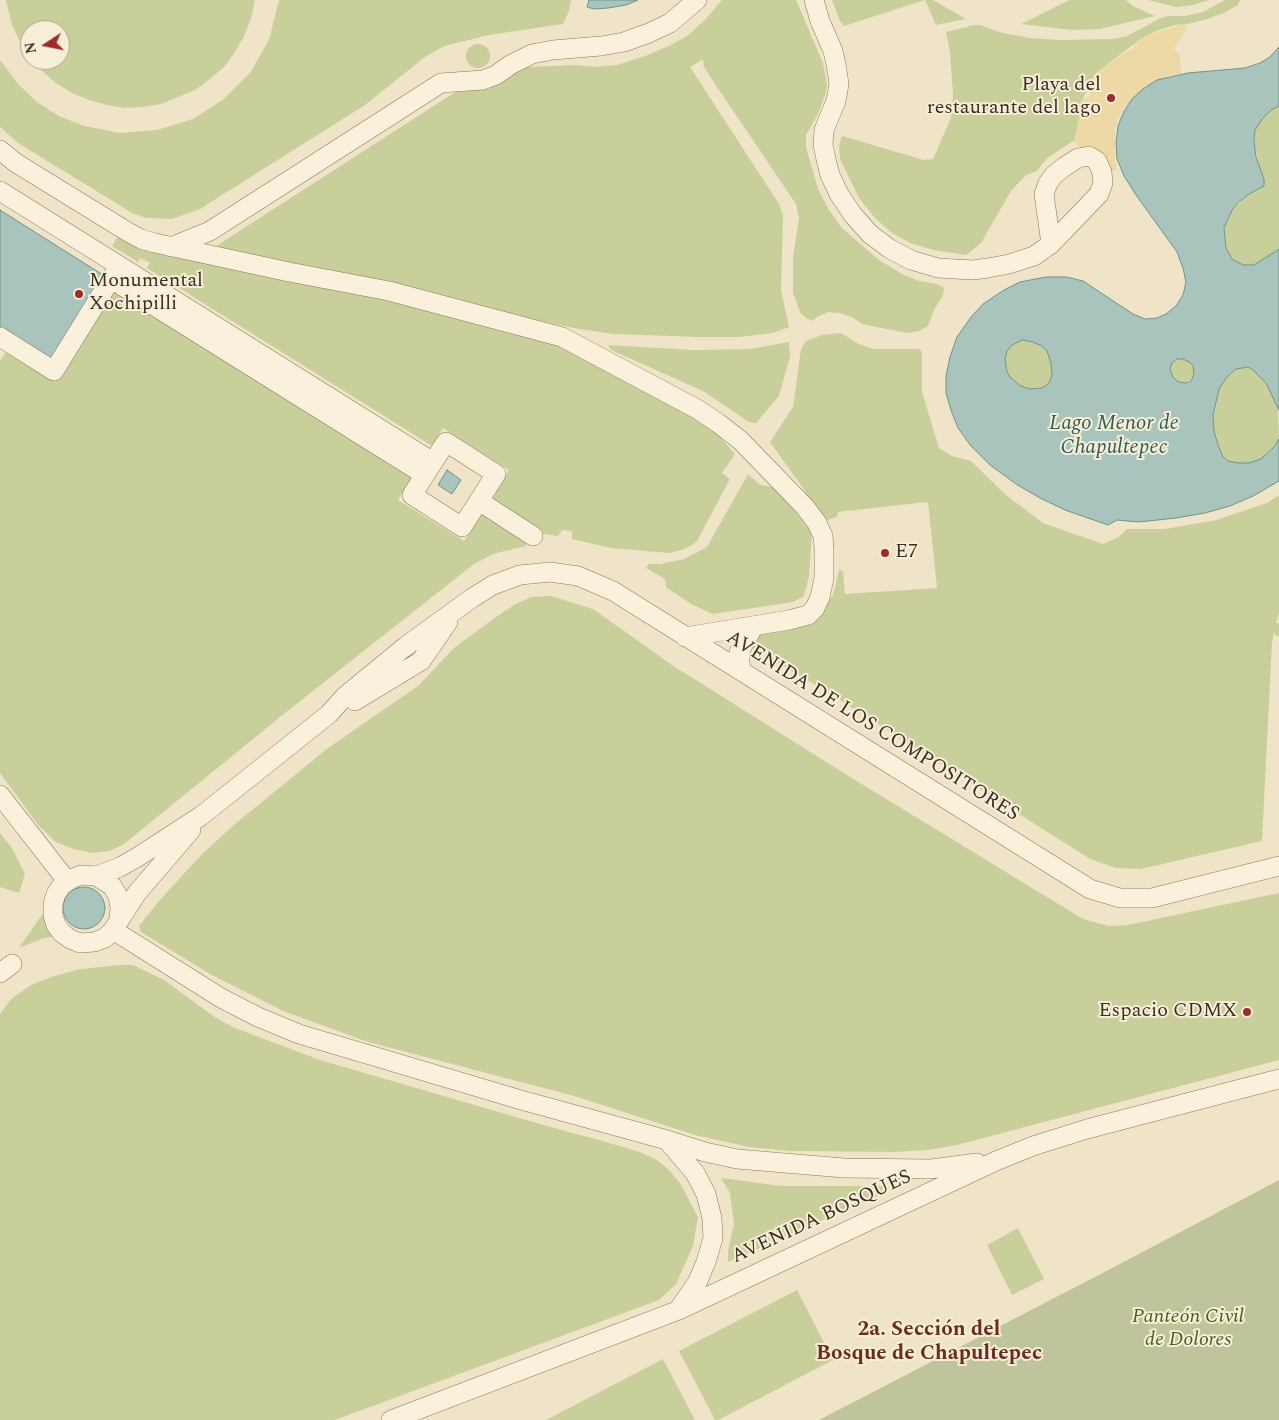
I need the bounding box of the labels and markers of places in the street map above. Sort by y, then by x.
place label: Playa del restaurante del lago [927,74,1101,121]
marker: Playa del restaurante del lago [1105,92,1117,104]
place label: Monumental Xochipilli [89,270,203,317]
marker: Monumental Xochipilli [73,288,85,300]
place label: E7 [895,541,918,565]
marker: E7 [879,547,891,559]
place label: Espacio CDMX [1099,1000,1237,1024]
marker: Espacio CDMX [1241,1006,1253,1018]

